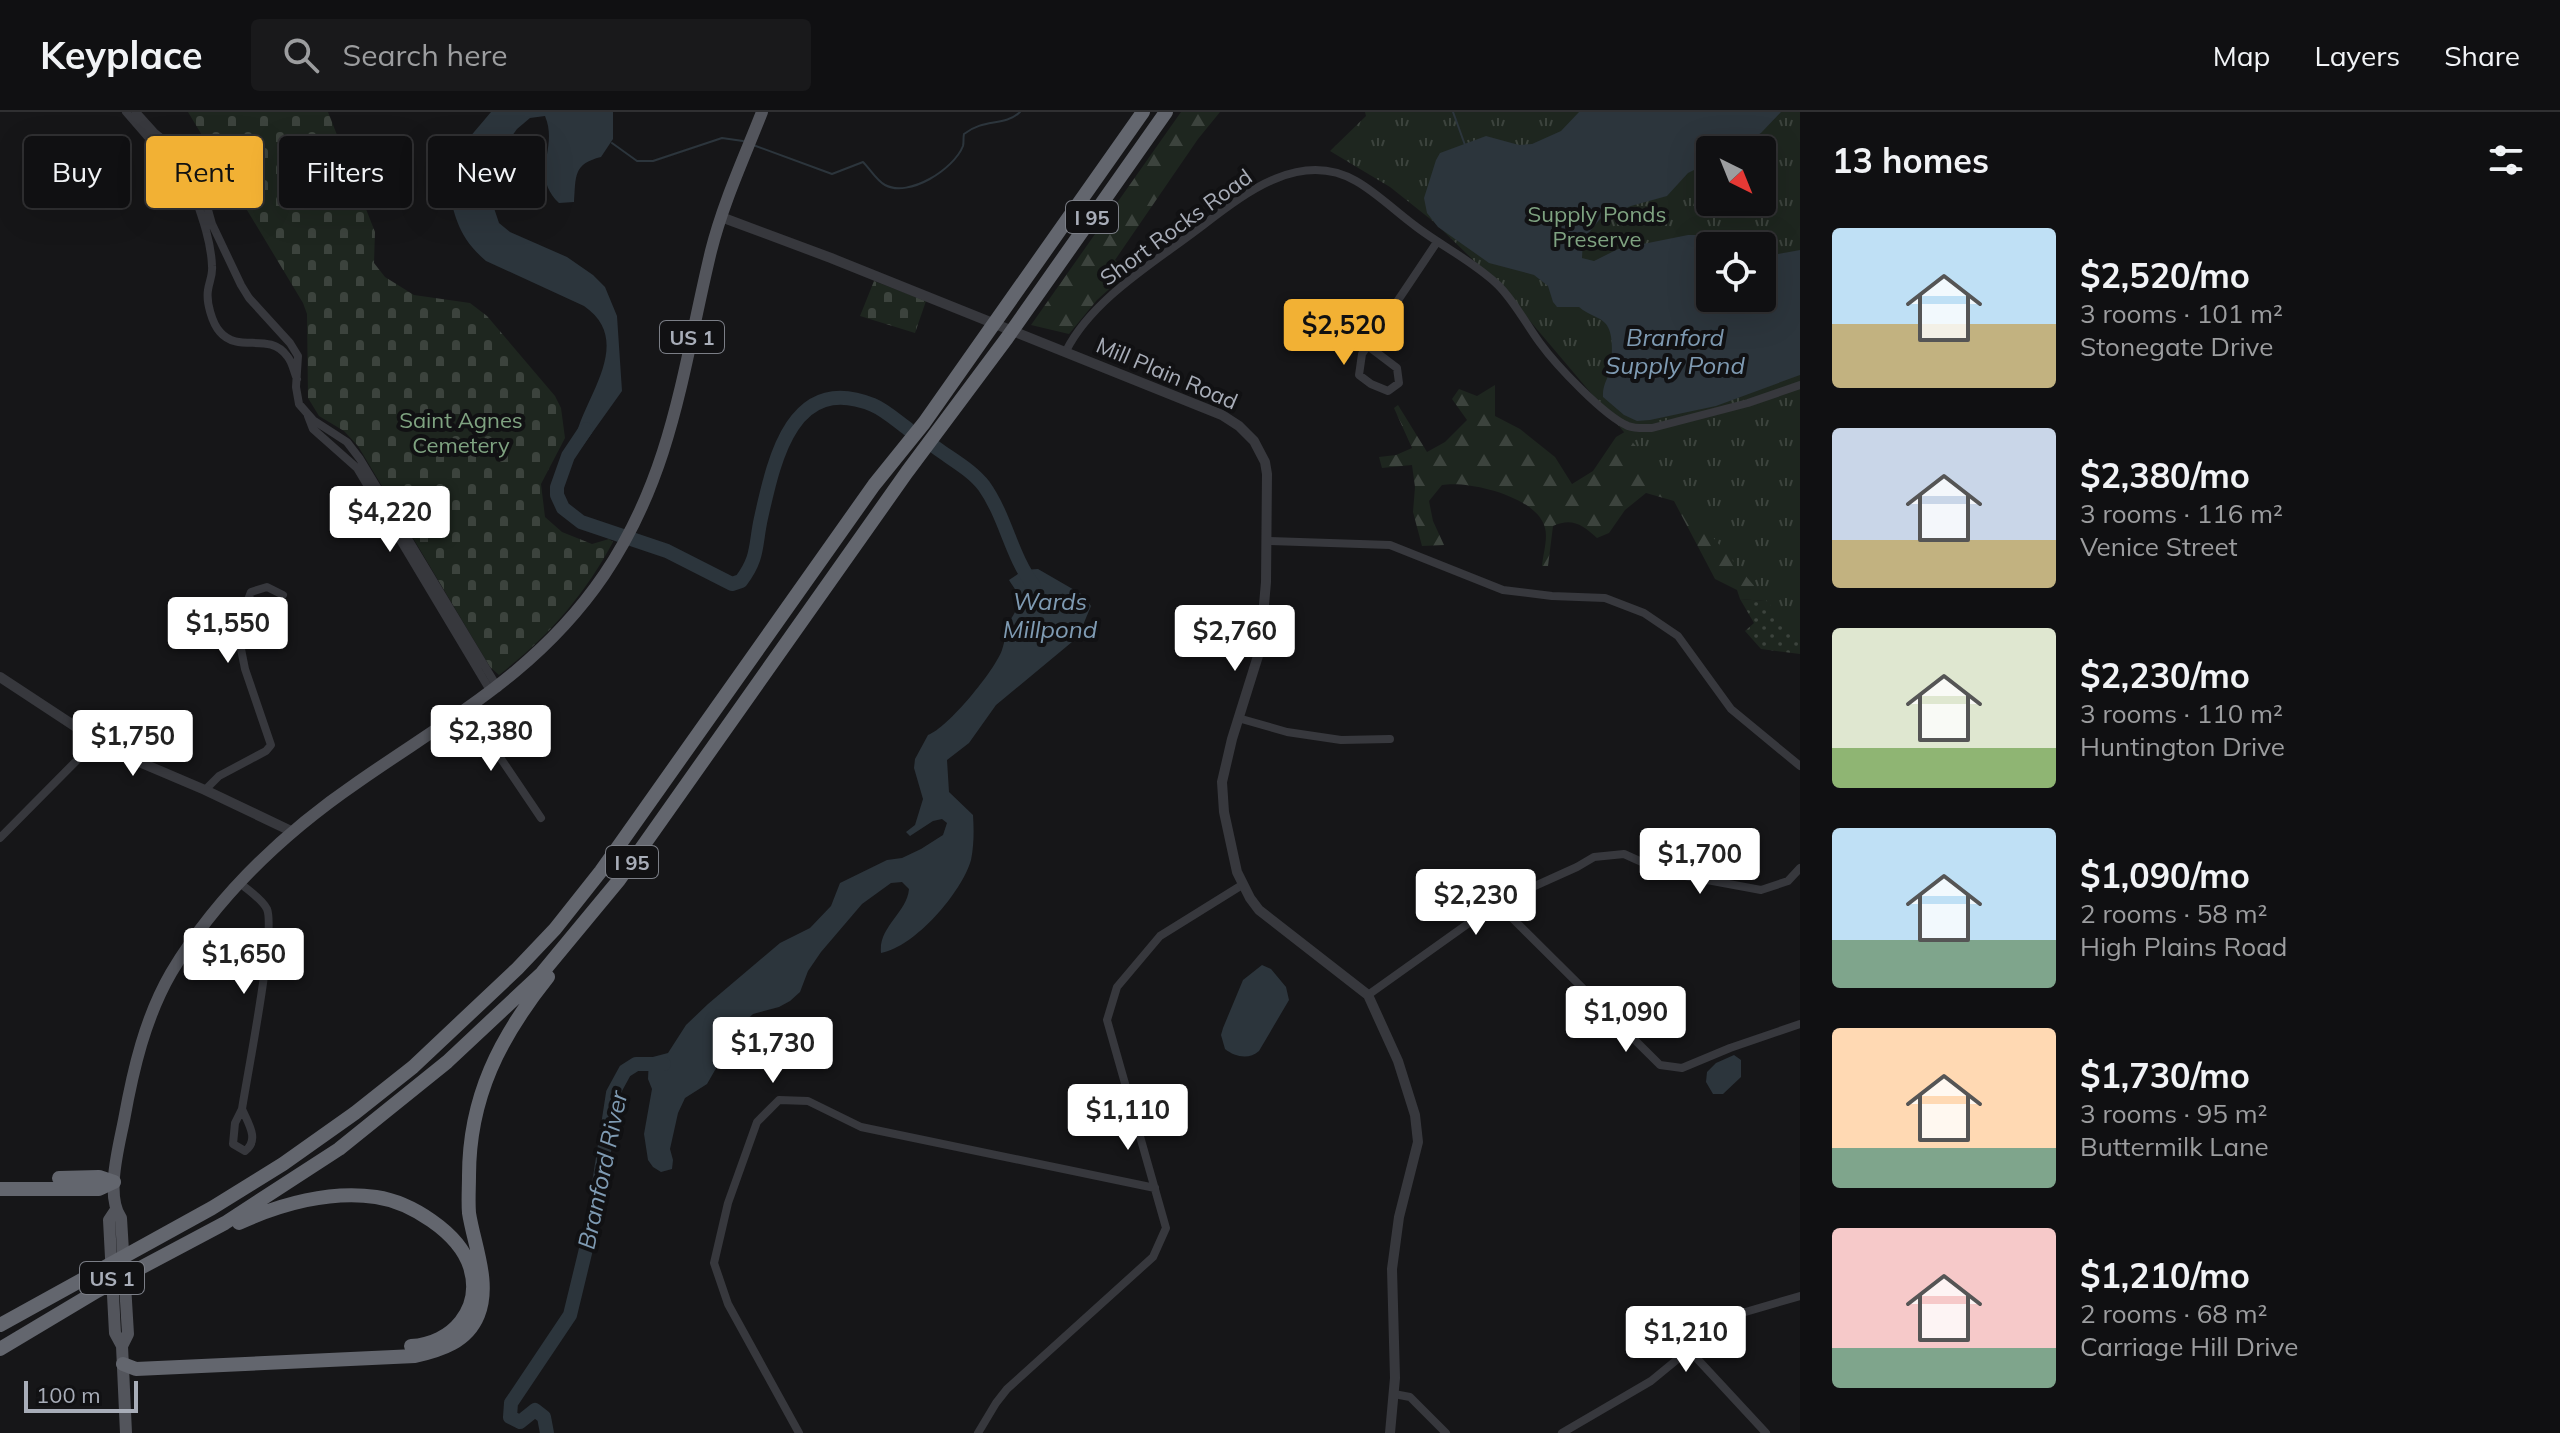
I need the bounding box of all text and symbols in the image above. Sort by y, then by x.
search box [251,19,811,91]
text: Keyplace [40,31,203,79]
icon: search [279,33,323,77]
text: Search here [343,36,508,74]
text: Map [2213,38,2270,73]
text: Layers [2314,38,2400,73]
text: Share [2444,38,2520,73]
chip: Buy [24,136,130,208]
chip: Rent [146,136,263,208]
chip: Filters [279,136,412,208]
chip: New [428,136,545,208]
north arrow [1696,136,1776,216]
map controls [1696,136,1776,312]
icon: filters [2484,138,2528,182]
text: 13 homes [1832,139,1989,182]
street label: Short Rocks Road [1094,162,1258,292]
park label: Supply Ponds Preserve [1528,200,1666,253]
road number: I 95 [1066,201,1118,233]
button: locate [1696,232,1776,312]
text: $2,520/mo [2080,254,2250,297]
icon: home [1896,260,1992,356]
text: 3 rooms · 101 m² [2080,297,2283,330]
pin: $2,520 [1279,299,1409,367]
text: $2,520 [1302,308,1386,341]
road number: US 1 [660,321,724,353]
water label: Branford Supply Pond [1605,322,1745,380]
text: Stonegate Drive [2080,330,2273,363]
street label: Mill Plain Road [1092,331,1242,415]
park label: Saint Agnes Cemetery [399,406,523,459]
text: $2,380/mo [2080,454,2250,497]
icon: home [1896,460,1992,556]
pin: $4,220 [325,486,455,554]
text: $4,220 [348,495,432,528]
text: 3 rooms · 116 m² [2080,497,2283,530]
text: Venice Street [2080,530,2238,563]
water label: Wards Millpond [1003,586,1098,644]
pin: $1,550 [163,597,293,665]
pin: $2,760 [1170,605,1300,673]
text: $1,550 [186,606,270,639]
text: $2,760 [1193,614,1277,647]
text: $2,230/mo [2080,654,2250,697]
icon: home [1896,660,1992,756]
text: 3 rooms · 110 m² [2080,697,2283,730]
pin: $2,380 [426,705,556,773]
pin: $1,750 [68,710,198,778]
text: $2,380 [449,714,533,747]
text: $1,750 [91,719,175,752]
text: Huntington Drive [2080,730,2285,763]
pin: $1,700 [1635,828,1765,896]
text: $1,700 [1658,837,1742,870]
road number: I 95 [606,846,658,878]
text: $1,090/mo [2080,854,2250,897]
icon: home [1896,860,1992,956]
pin: $2,230 [1411,869,1541,937]
text: $2,230 [1434,878,1518,911]
text: 2 rooms · 58 m² [2080,897,2267,930]
pin: $1,650 [179,928,309,996]
text: High Plains Road [2080,930,2287,963]
text: $1,650 [202,937,286,970]
pin: $1,090 [1561,986,1691,1054]
text: $1,090 [1584,995,1668,1028]
pin: $1,730 [708,1017,838,1085]
text: $1,730 [731,1026,815,1059]
text: $1,730/mo [2080,1054,2250,1097]
icon: home [1896,1060,1992,1156]
pin: $1,110 [1063,1084,1193,1152]
water label: Branford River [571,1087,634,1252]
text: $1,110 [1086,1093,1170,1126]
text: 3 rooms · 95 m² [2080,1097,2267,1130]
text: Buttermilk Lane [2080,1130,2269,1163]
text: $1,210/mo [2080,1254,2250,1297]
icon: home [1896,1260,1992,1356]
road number: US 1 [80,1262,144,1294]
text: 2 rooms · 68 m² [2080,1297,2267,1330]
pin: $1,210 [1621,1306,1751,1374]
text: $1,210 [1644,1315,1728,1348]
text: Carriage Hill Drive [2080,1330,2298,1363]
scale bar [24,1377,138,1413]
text: 100 m [36,1381,101,1409]

